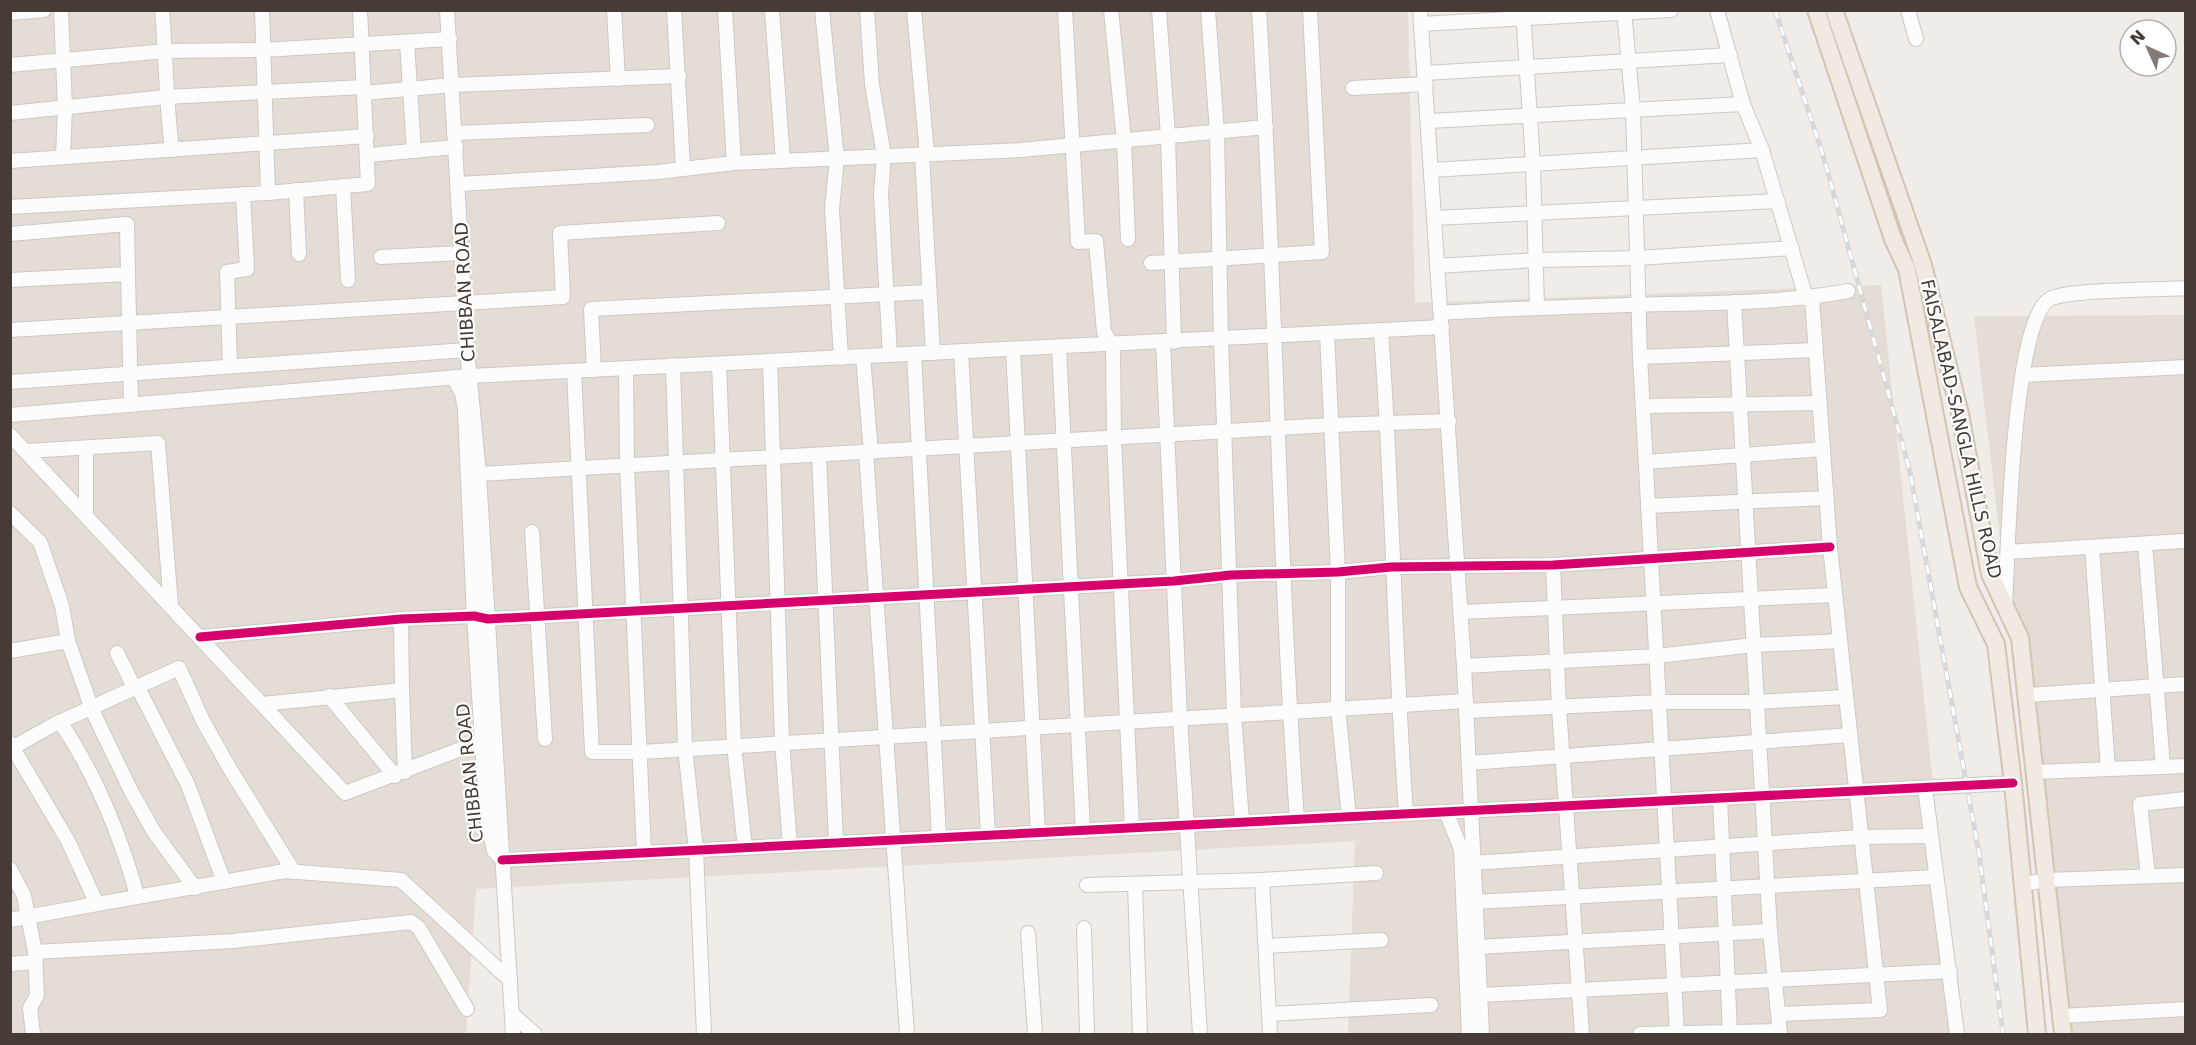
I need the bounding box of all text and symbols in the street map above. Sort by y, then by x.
north arrow [2118,18,2178,78]
text: N [2126,26,2149,49]
street label: CHIBBAN ROAD [450,221,479,363]
street label: FAISALABAD-SANGLA HILLS ROAD [1917,277,2006,581]
street label: CHIBBAN ROAD [452,702,487,844]

